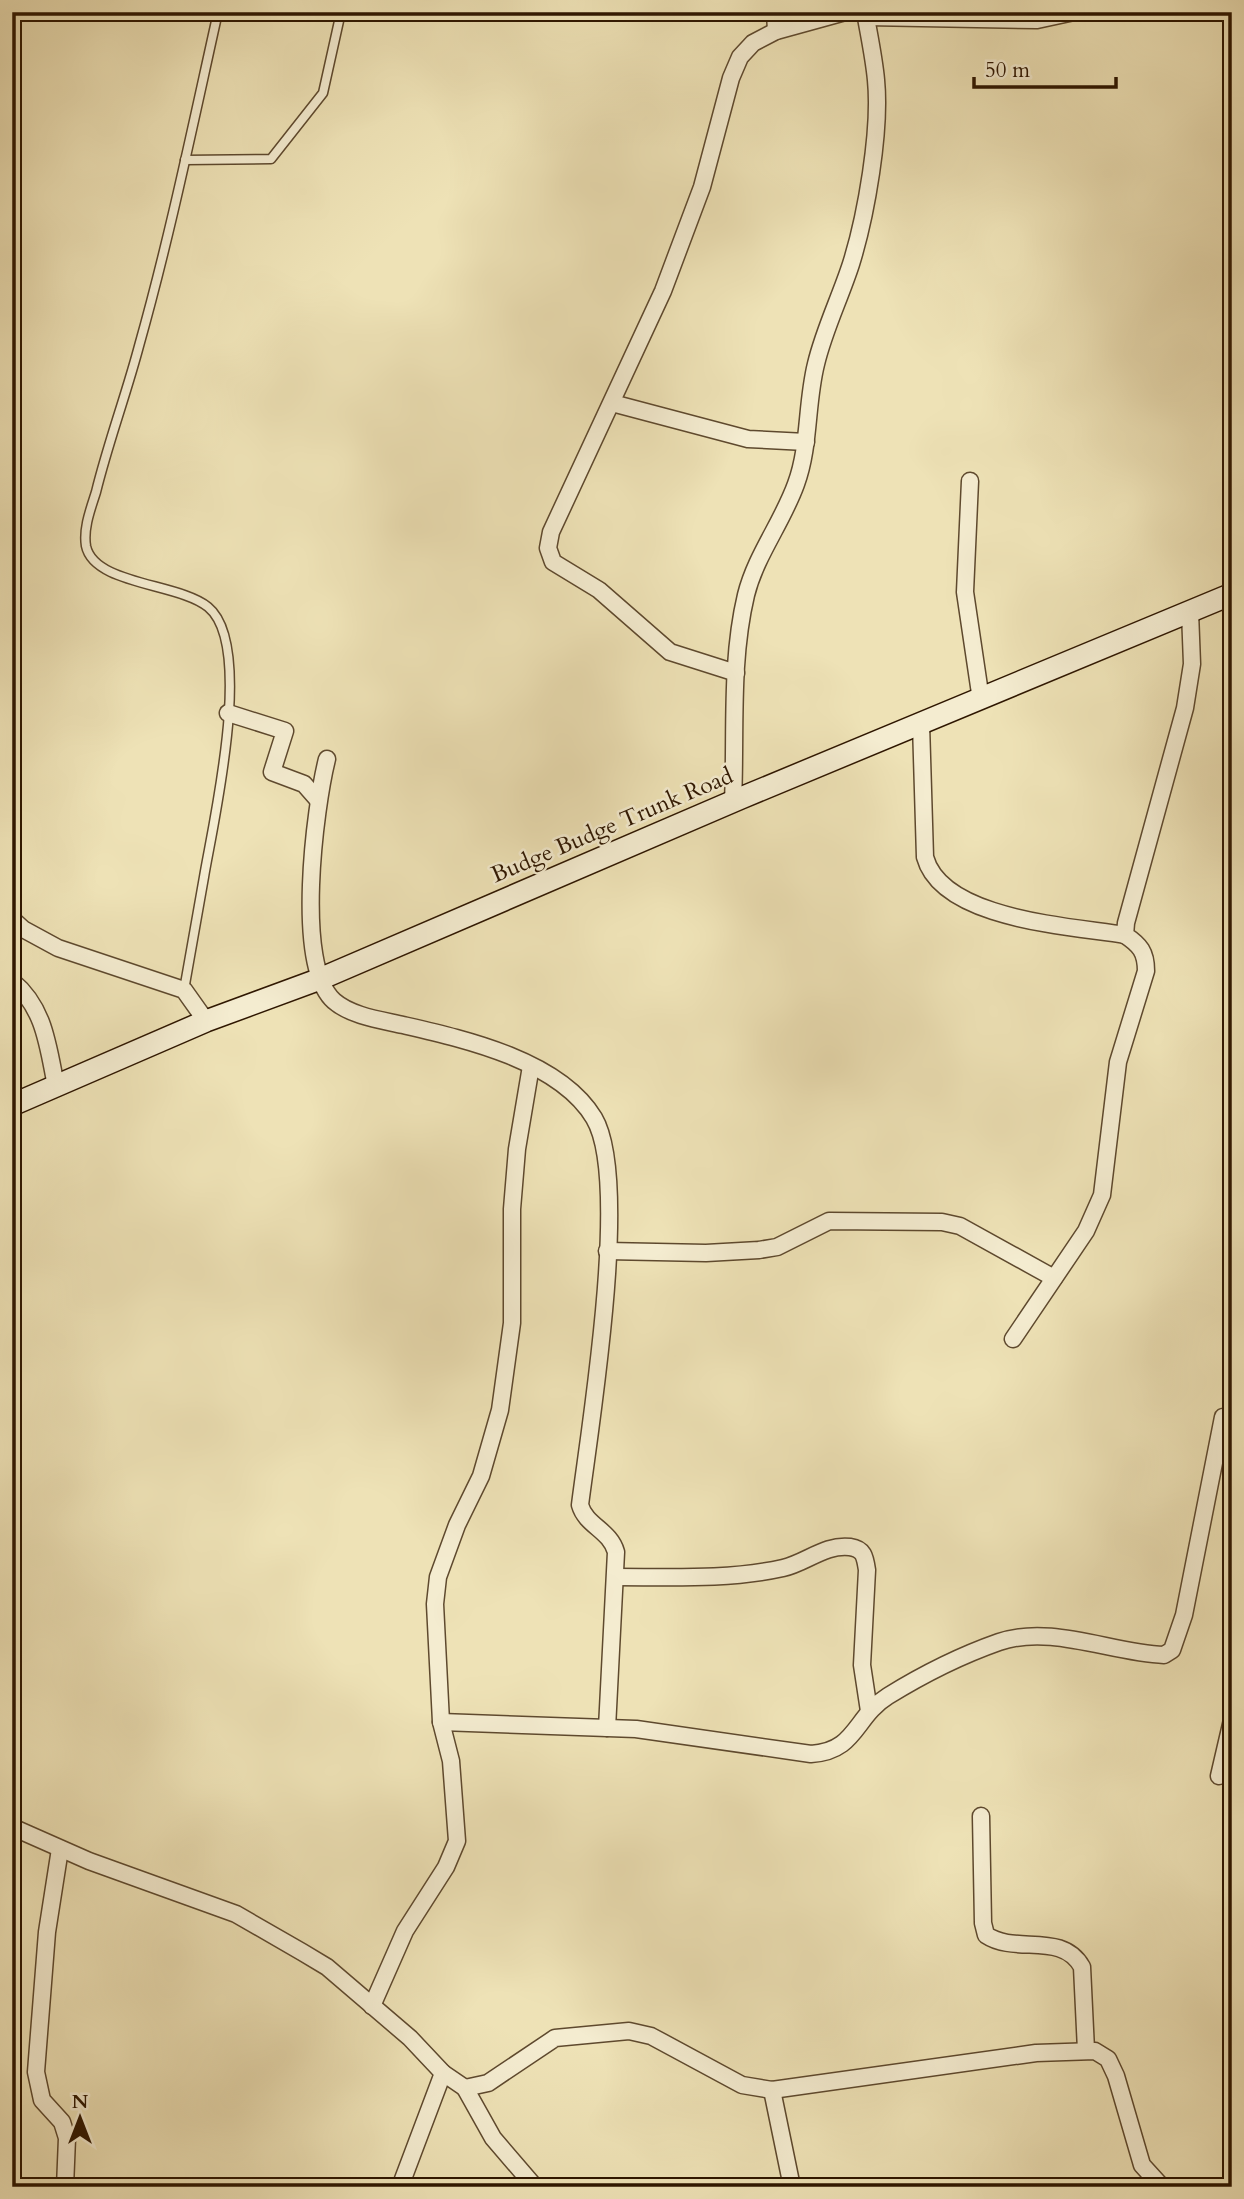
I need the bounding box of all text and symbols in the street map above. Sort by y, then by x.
scale bar [974,46,1116,90]
text: 50 m [985,56,1030,85]
street label: Budge Budge Trunk Road [486,760,738,890]
north arrow [46,2084,116,2154]
text: N [72,2089,89,2115]

